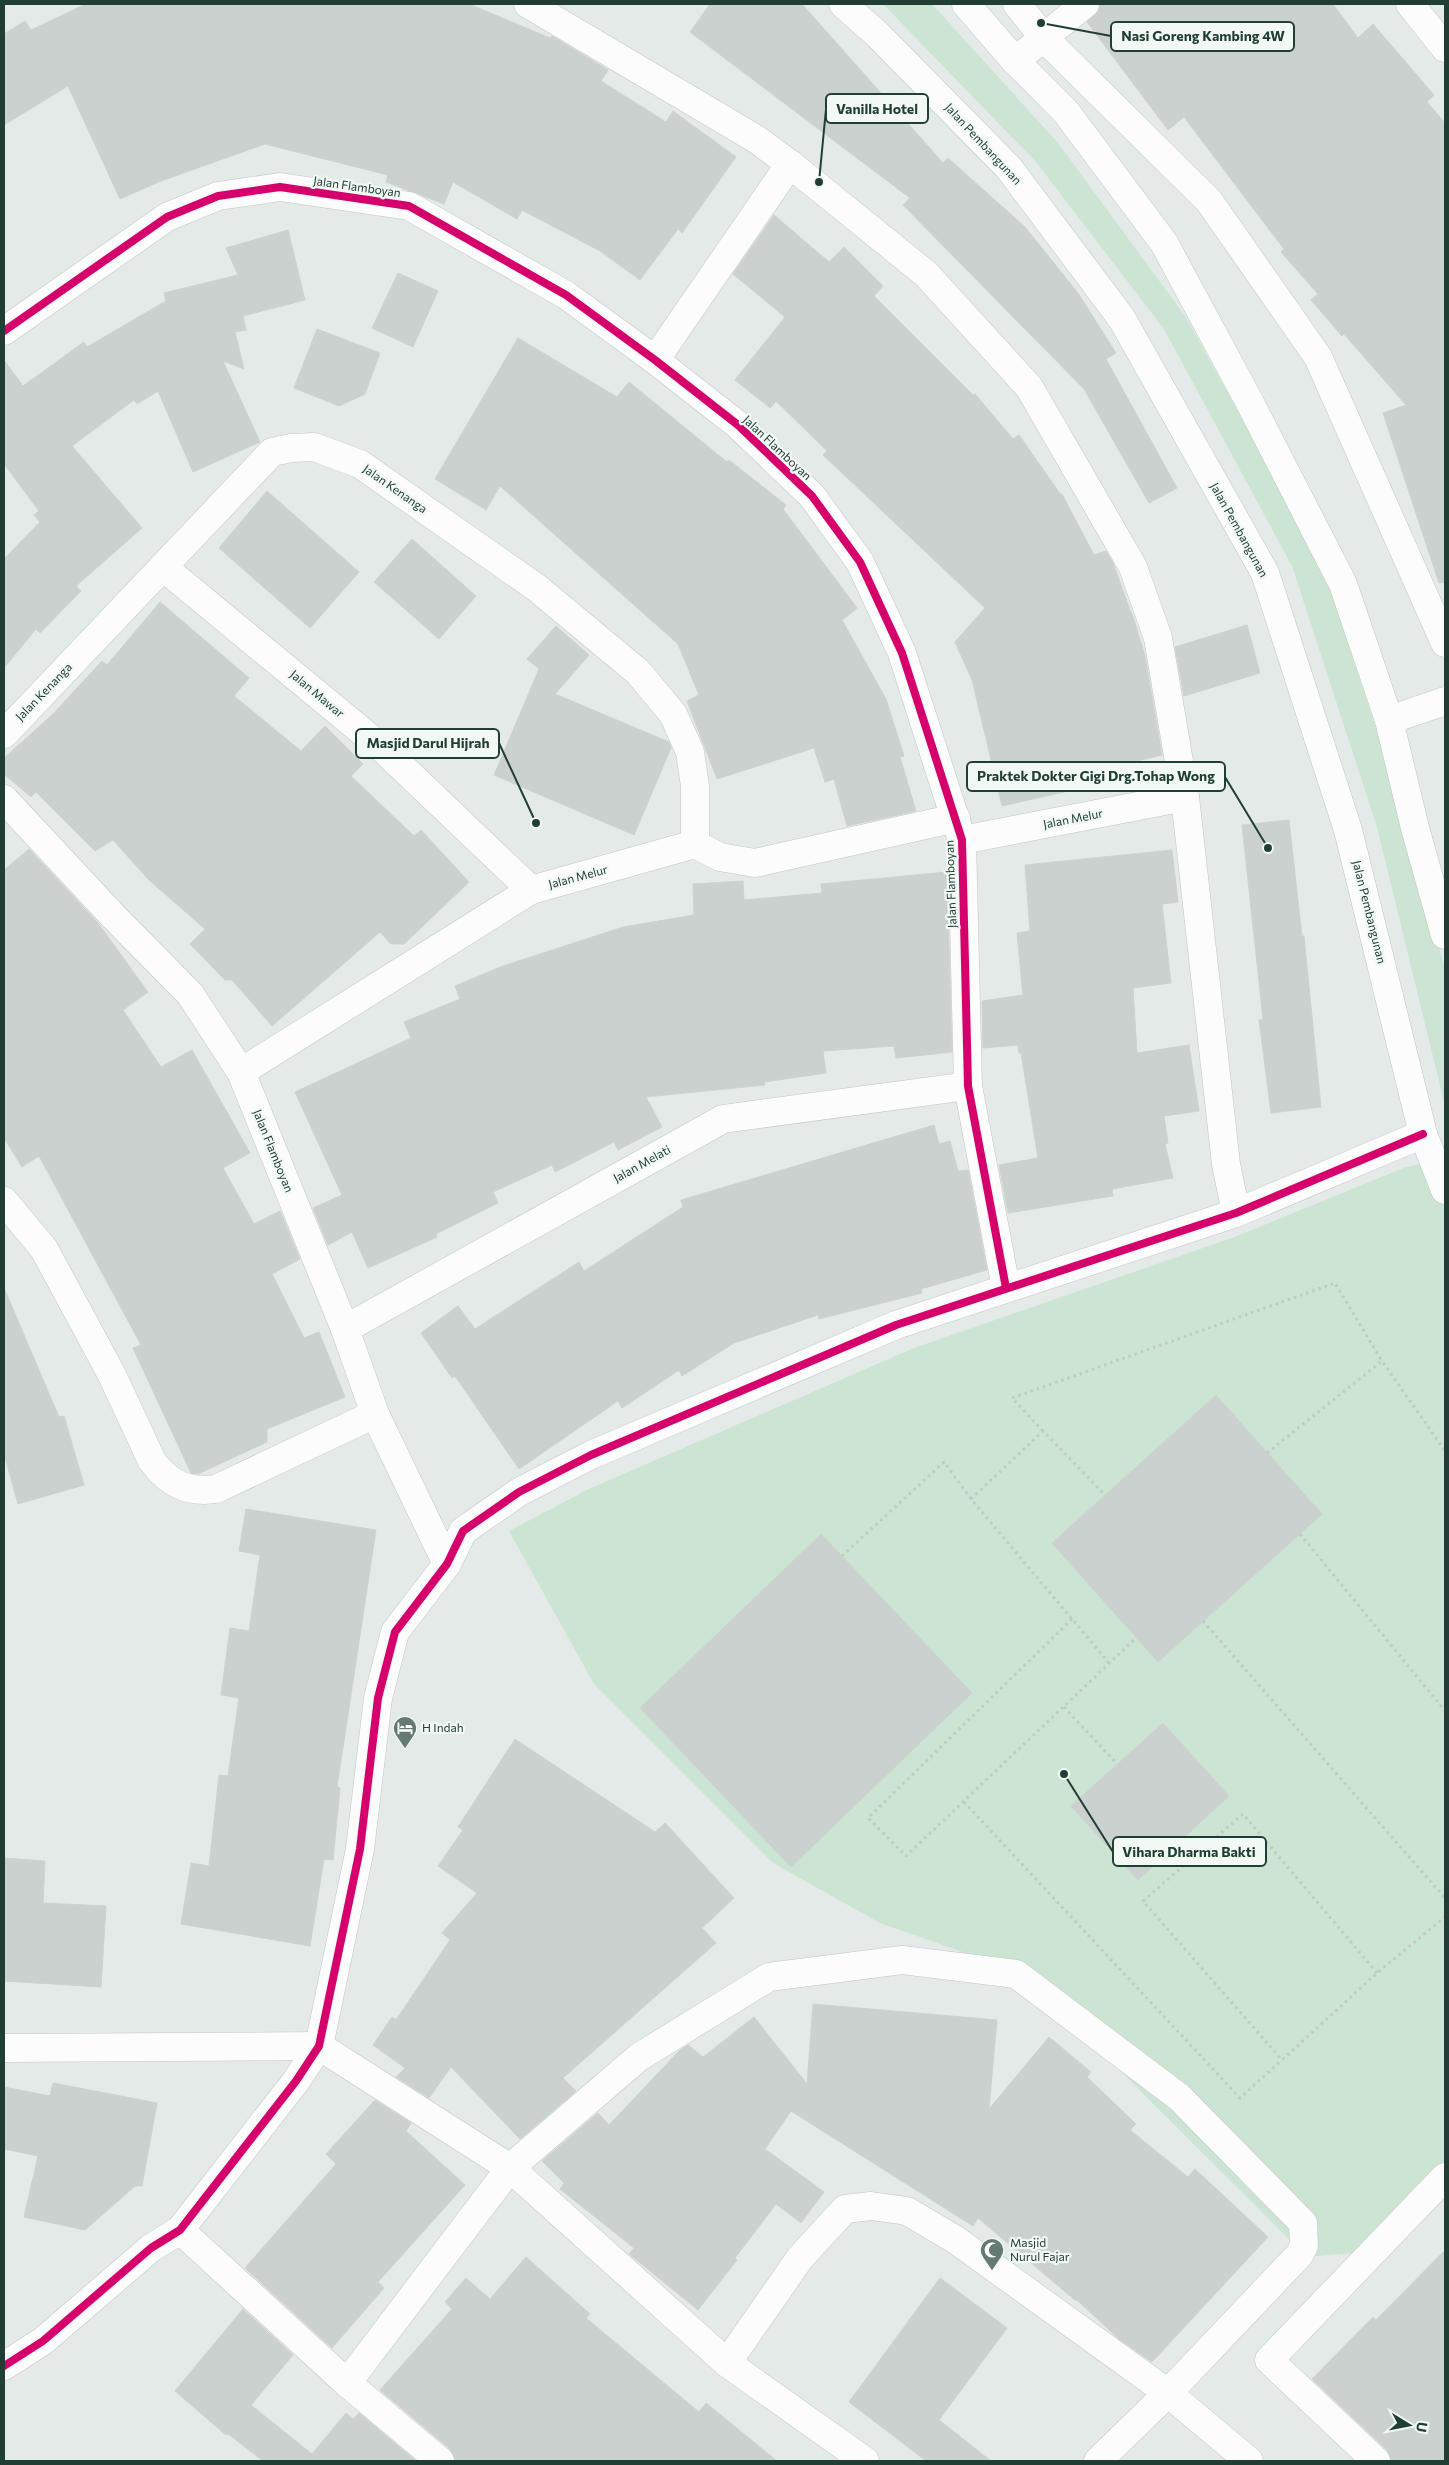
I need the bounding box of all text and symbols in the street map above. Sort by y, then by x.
callout: Nasi Goreng Kambing 4W [1111,22,1294,51]
text: Nasi Goreng Kambing 4W [1121,27,1285,44]
callout: Vanilla Hotel [826,94,928,123]
text: Vanilla Hotel [836,100,918,117]
street label: Jalan Pembangunan [942,100,1025,187]
street label: Jalan Flamboyan [312,173,402,200]
street label: Jalan Flamboyan [740,412,815,483]
street label: Jalan Kenanga [360,461,430,516]
street label: Jalan Pembangunan [1207,480,1272,580]
street label: Jalan Kenanga [12,659,75,724]
street label: Jalan Mawar [287,667,348,721]
callout: Masjid Darul Hijrah [356,729,499,758]
text: Masjid Darul Hijrah [366,734,490,751]
callout: Praktek Dokter Gigi Drg.Tohap Wong [967,762,1225,791]
text: Praktek Dokter Gigi Drg.Tohap Wong [977,767,1215,784]
street label: Jalan Melur [1042,805,1104,832]
street label: Jalan Flamboyan [941,840,960,928]
street label: Jalan Pembangunan [1349,859,1390,965]
street label: Jalan Melur [547,861,609,892]
street label: Jalan Flamboyan [250,1107,297,1195]
street label: Jalan Melati [610,1142,673,1185]
hotel icon: H Indah [392,1715,418,1749]
place label: H Indah [422,1720,464,1734]
callout: Vihara Dharma Bakti [1113,1837,1266,1866]
text: Vihara Dharma Bakti [1122,1843,1256,1860]
place label: Masjid Nurul Fajar [1010,2235,1070,2263]
mosque icon: Masjid Nurul Fajar [979,2237,1005,2271]
north arrow [1384,2400,1434,2450]
text: U [1413,2421,1432,2434]

